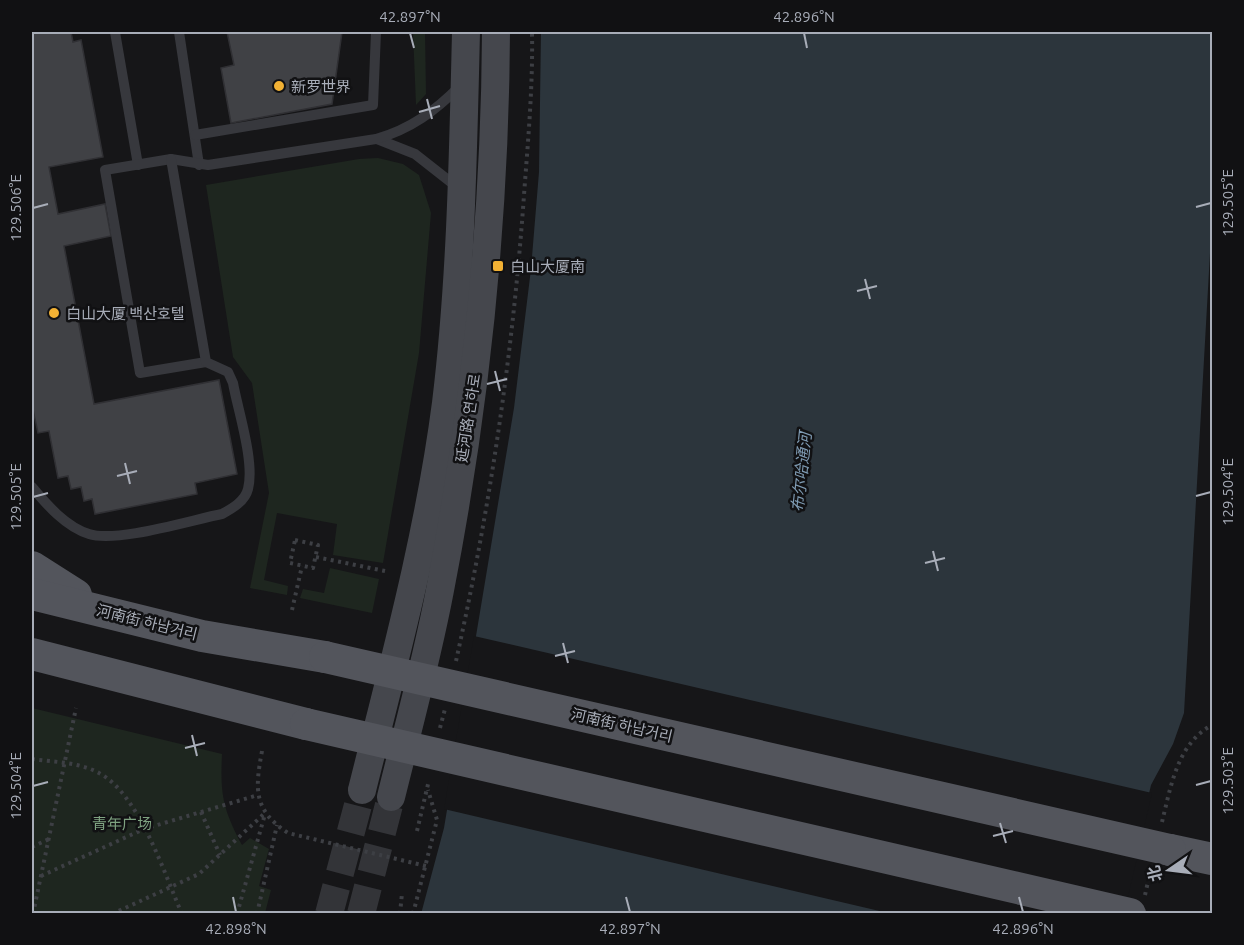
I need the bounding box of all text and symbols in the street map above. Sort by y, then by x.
text: 42.897°N [379,8,441,25]
text: 42.896°N [773,8,835,25]
place label: 新罗世界 [291,78,351,95]
marker: 新罗世界 [272,79,286,93]
text: 129.505°E [1219,169,1236,237]
text: 129.506°E [7,174,24,242]
place label: 白山大厦南 [510,258,585,275]
marker: 白山大厦南 [491,259,505,273]
place label: 白山大厦 백산호텔 [66,305,185,322]
marker: 白山大厦 백산호텔 [47,306,61,320]
street label: 延河路 연하로 [453,372,483,464]
water label: 布尔哈通河 [788,428,814,513]
text: 129.504°E [1219,458,1236,526]
text: 129.505°E [7,463,24,531]
street label: 河南街 하남거리 [95,601,199,643]
street label: 河南街 하남거리 [570,705,674,745]
text: 129.503°E [1219,747,1236,815]
text: 129.504°E [7,752,24,820]
park label: 青年广场 [92,815,152,832]
north arrow [1139,840,1199,900]
text: 北 [1144,864,1165,884]
text: 42.898°N [205,920,267,937]
text: 42.897°N [599,920,661,937]
text: 42.896°N [992,920,1054,937]

